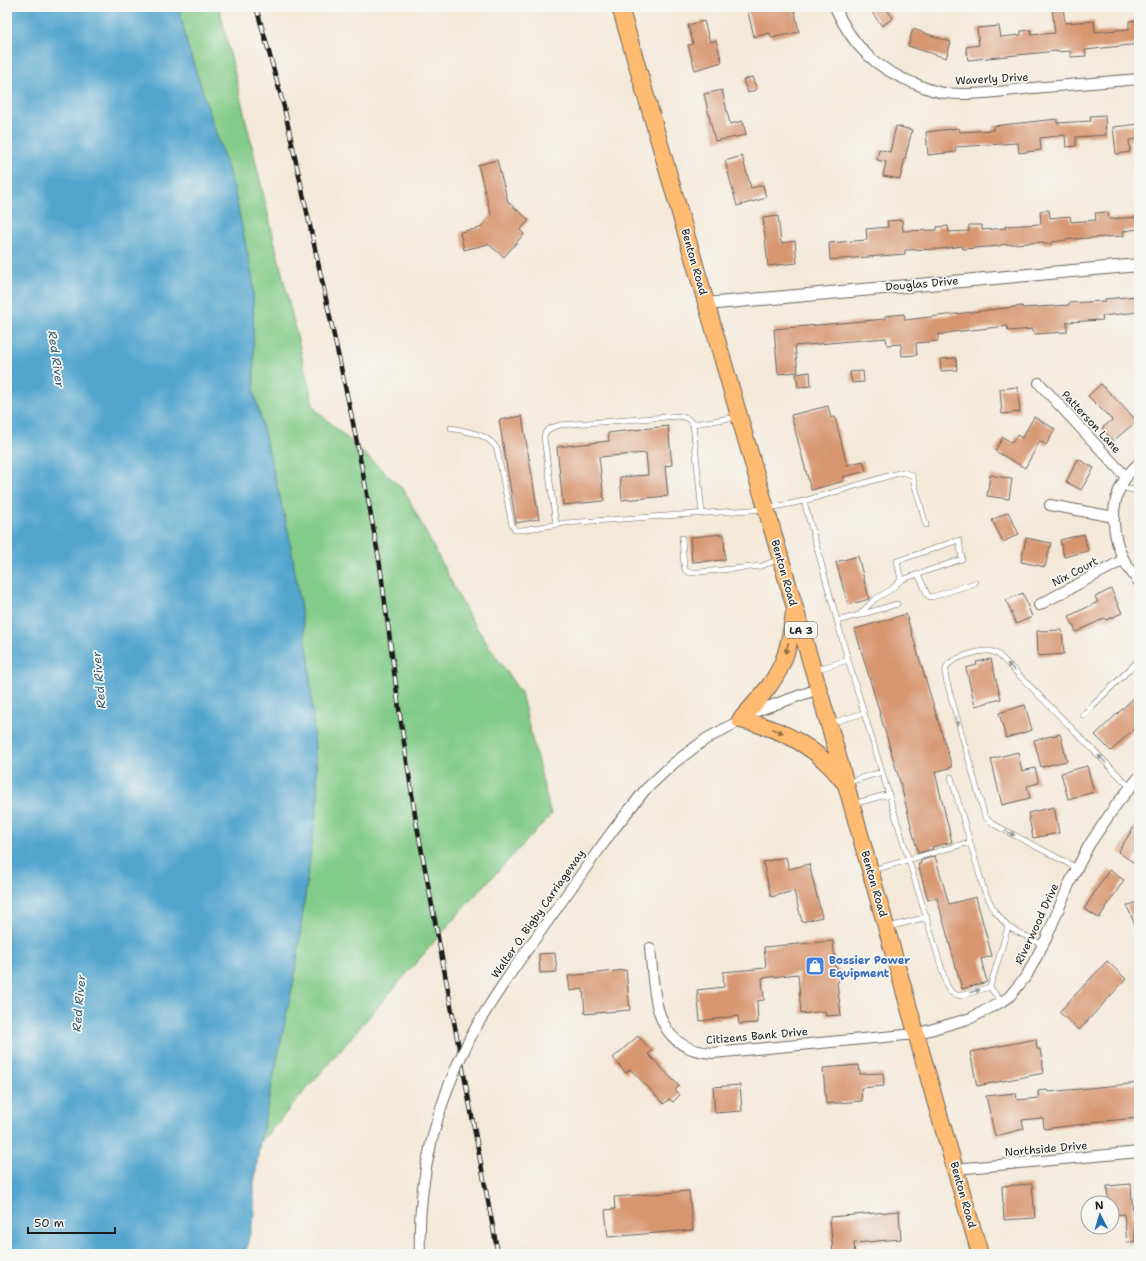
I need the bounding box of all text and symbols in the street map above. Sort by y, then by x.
street label: Waverly Drive [955,70,1029,88]
street label: Benton Road [677,227,711,297]
street label: Douglas Drive [885,273,959,295]
water label: Red River [44,330,68,389]
street label: Patterson Lane [1058,387,1124,457]
street label: Benton Road [767,538,801,608]
street label: Nix Court [1049,554,1101,590]
road number: LA 3 [785,622,817,638]
one-way arrow [784,642,790,654]
water label: Red River [89,650,109,709]
one-way arrow [1006,662,1016,672]
one-way arrow [954,715,960,727]
one-way arrow [772,729,784,735]
one-way arrow [1097,754,1107,764]
one-way arrow [1004,830,1016,837]
street label: Walter O. Bigby Carriageway [488,847,588,981]
street label: Benton Road [857,849,891,919]
street label: Riverwood Drive [1012,881,1062,967]
place label: Bossier Power Equipment [829,953,910,981]
shop icon: Bossier Power Equipment [804,955,826,977]
water label: Red River [69,973,89,1032]
one-way arrow [969,988,981,994]
street label: Citizens Bank Drive [705,1024,809,1048]
street label: Northside Drive [1004,1138,1088,1160]
street label: Benton Road [946,1160,980,1230]
north arrow [1080,1195,1120,1235]
text: N [1094,1198,1104,1213]
scale bar [28,1209,115,1235]
text: 50 m [34,1215,64,1231]

